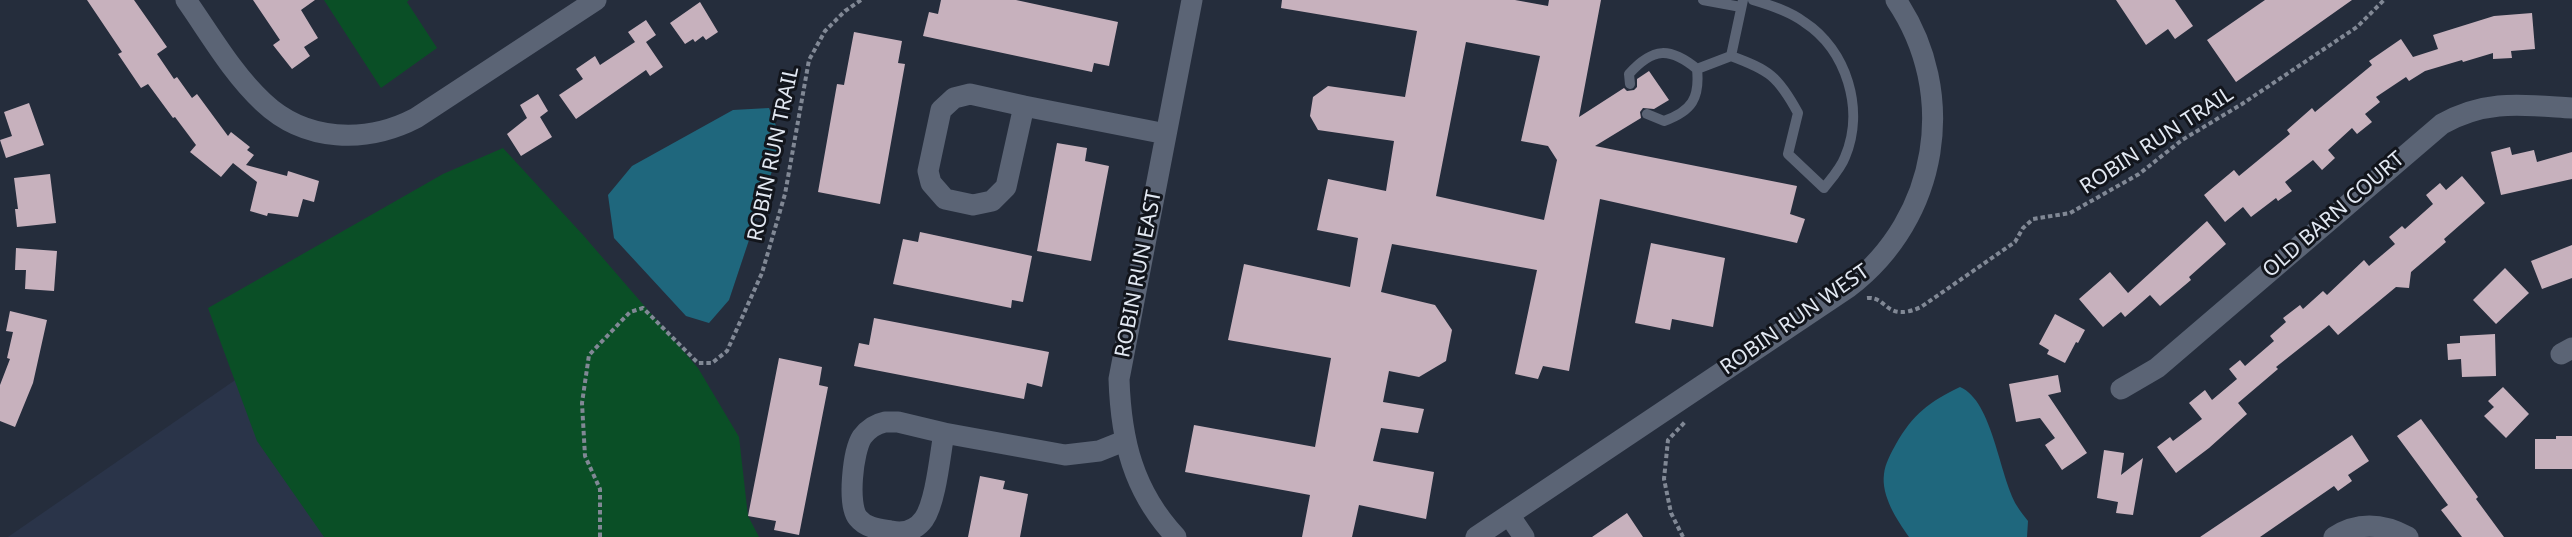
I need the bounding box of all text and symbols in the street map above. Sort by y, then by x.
street label: ROBIN RUN TRAIL [743,64,805,244]
street label: ROBIN RUN TRAIL [2076,82,2238,200]
street label: OLD BARN COURT [2258,147,2410,283]
street label: ROBIN RUN EAST [1110,188,1168,360]
street label: ROBIN RUN WEST [1716,259,1874,381]

